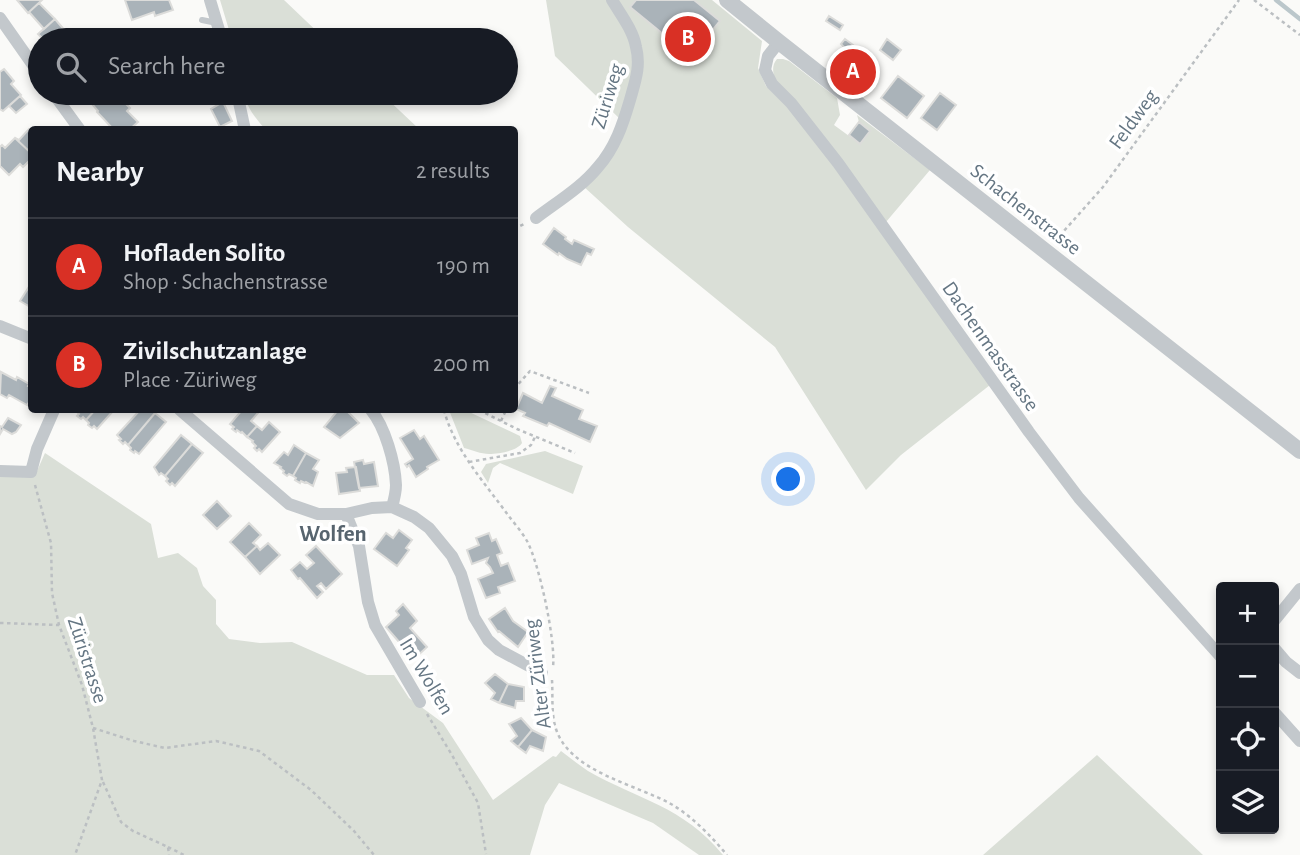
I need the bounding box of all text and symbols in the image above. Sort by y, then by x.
pin: B [665,13,711,65]
search box [28,28,518,105]
pin: A [830,46,876,98]
icon: search [52,48,90,86]
text: Search here [108,53,226,79]
street label: Züriweg [588,60,627,131]
street label: Feldweg [1105,85,1162,153]
text: Nearby [56,157,144,187]
text: 2 results [416,160,490,183]
street label: Schachenstrasse [967,160,1085,259]
text: Hofladen Solito [123,240,285,266]
text: A [72,255,86,278]
text: 190 m [437,255,490,278]
text: Shop · Schachenstrasse [123,271,328,294]
street label: Dachenmasstrasse [938,278,1043,415]
text: Zivilschutzanlage [123,338,307,364]
text: B [72,353,86,376]
text: 200 m [433,353,490,376]
text: Place · Züriweg [123,369,257,392]
your location [771,462,805,496]
district label: Wolfen [299,523,367,546]
map controls [1216,582,1279,834]
button: + [1216,582,1279,645]
street label: Züristrasse [64,615,111,706]
street label: Alter Züriweg [520,617,555,730]
street label: Im Wolfen [396,634,458,718]
button: − [1216,645,1279,708]
button: locate [1216,708,1279,771]
button: layers [1216,771,1279,834]

